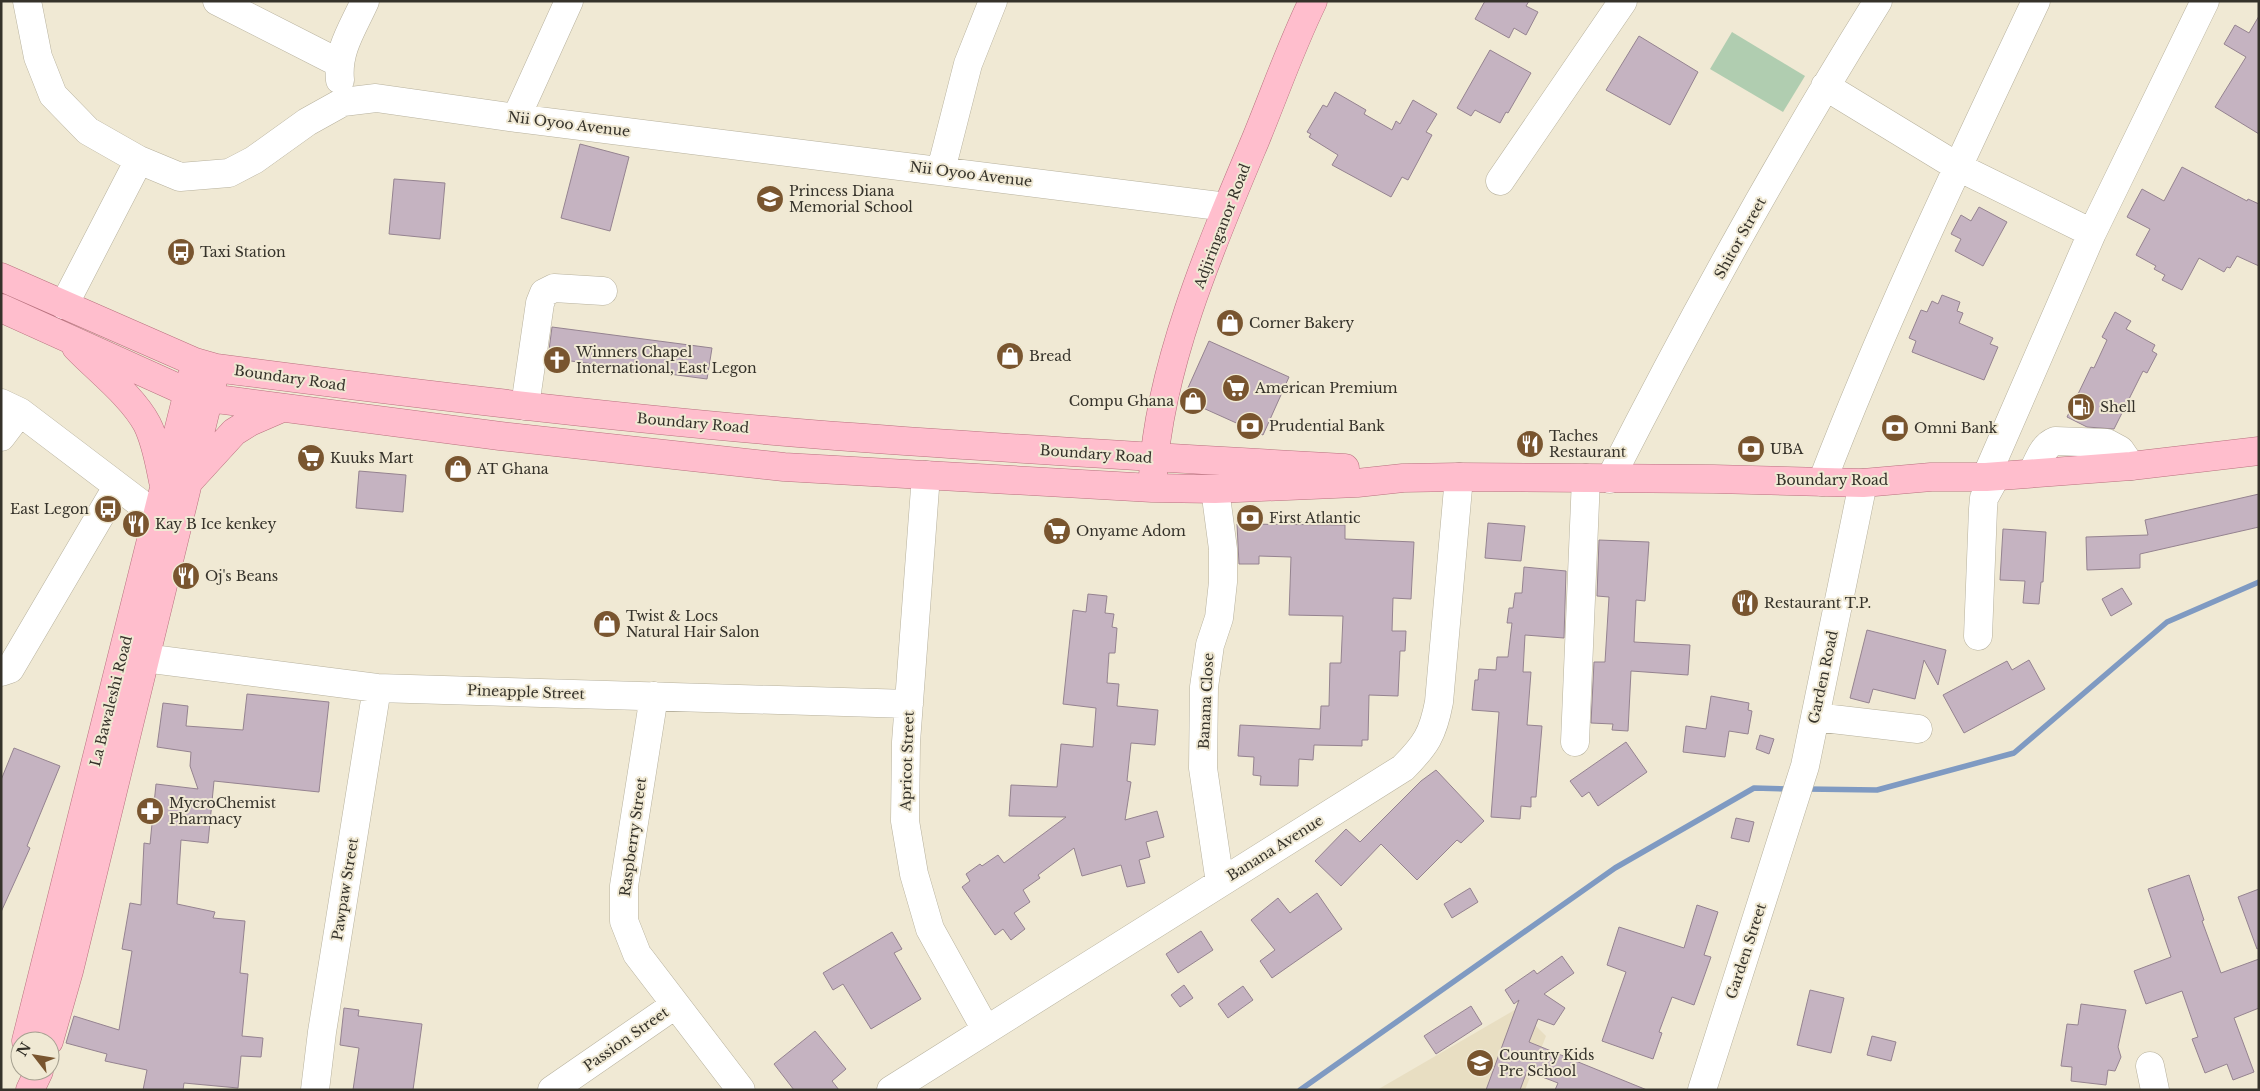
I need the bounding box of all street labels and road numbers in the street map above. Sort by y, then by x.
street label: Nii Oyoo Avenue [507,108,631,140]
street label: Nii Oyoo Avenue [909,158,1033,190]
street label: Adjiringanor Road [1189,160,1254,292]
street label: Shitor Street [1710,194,1770,282]
street label: Boundary Road [233,361,348,395]
street label: Boundary Road [636,409,750,437]
street label: Boundary Road [1039,441,1153,467]
street label: Boundary Road [1776,471,1889,489]
street label: Garden Road [1804,628,1842,725]
street label: La Bawaleshi Road [86,633,136,768]
street label: Banana Close [1194,652,1218,750]
street label: Pineapple Street [467,681,586,703]
street label: Apricot Street [896,710,918,812]
street label: Raspberry Street [616,776,650,898]
street label: Banana Avenue [1224,811,1326,885]
street label: Pawpaw Street [328,836,362,942]
street label: Garden Street [1722,900,1770,1001]
street label: Passion Street [580,1003,673,1075]

